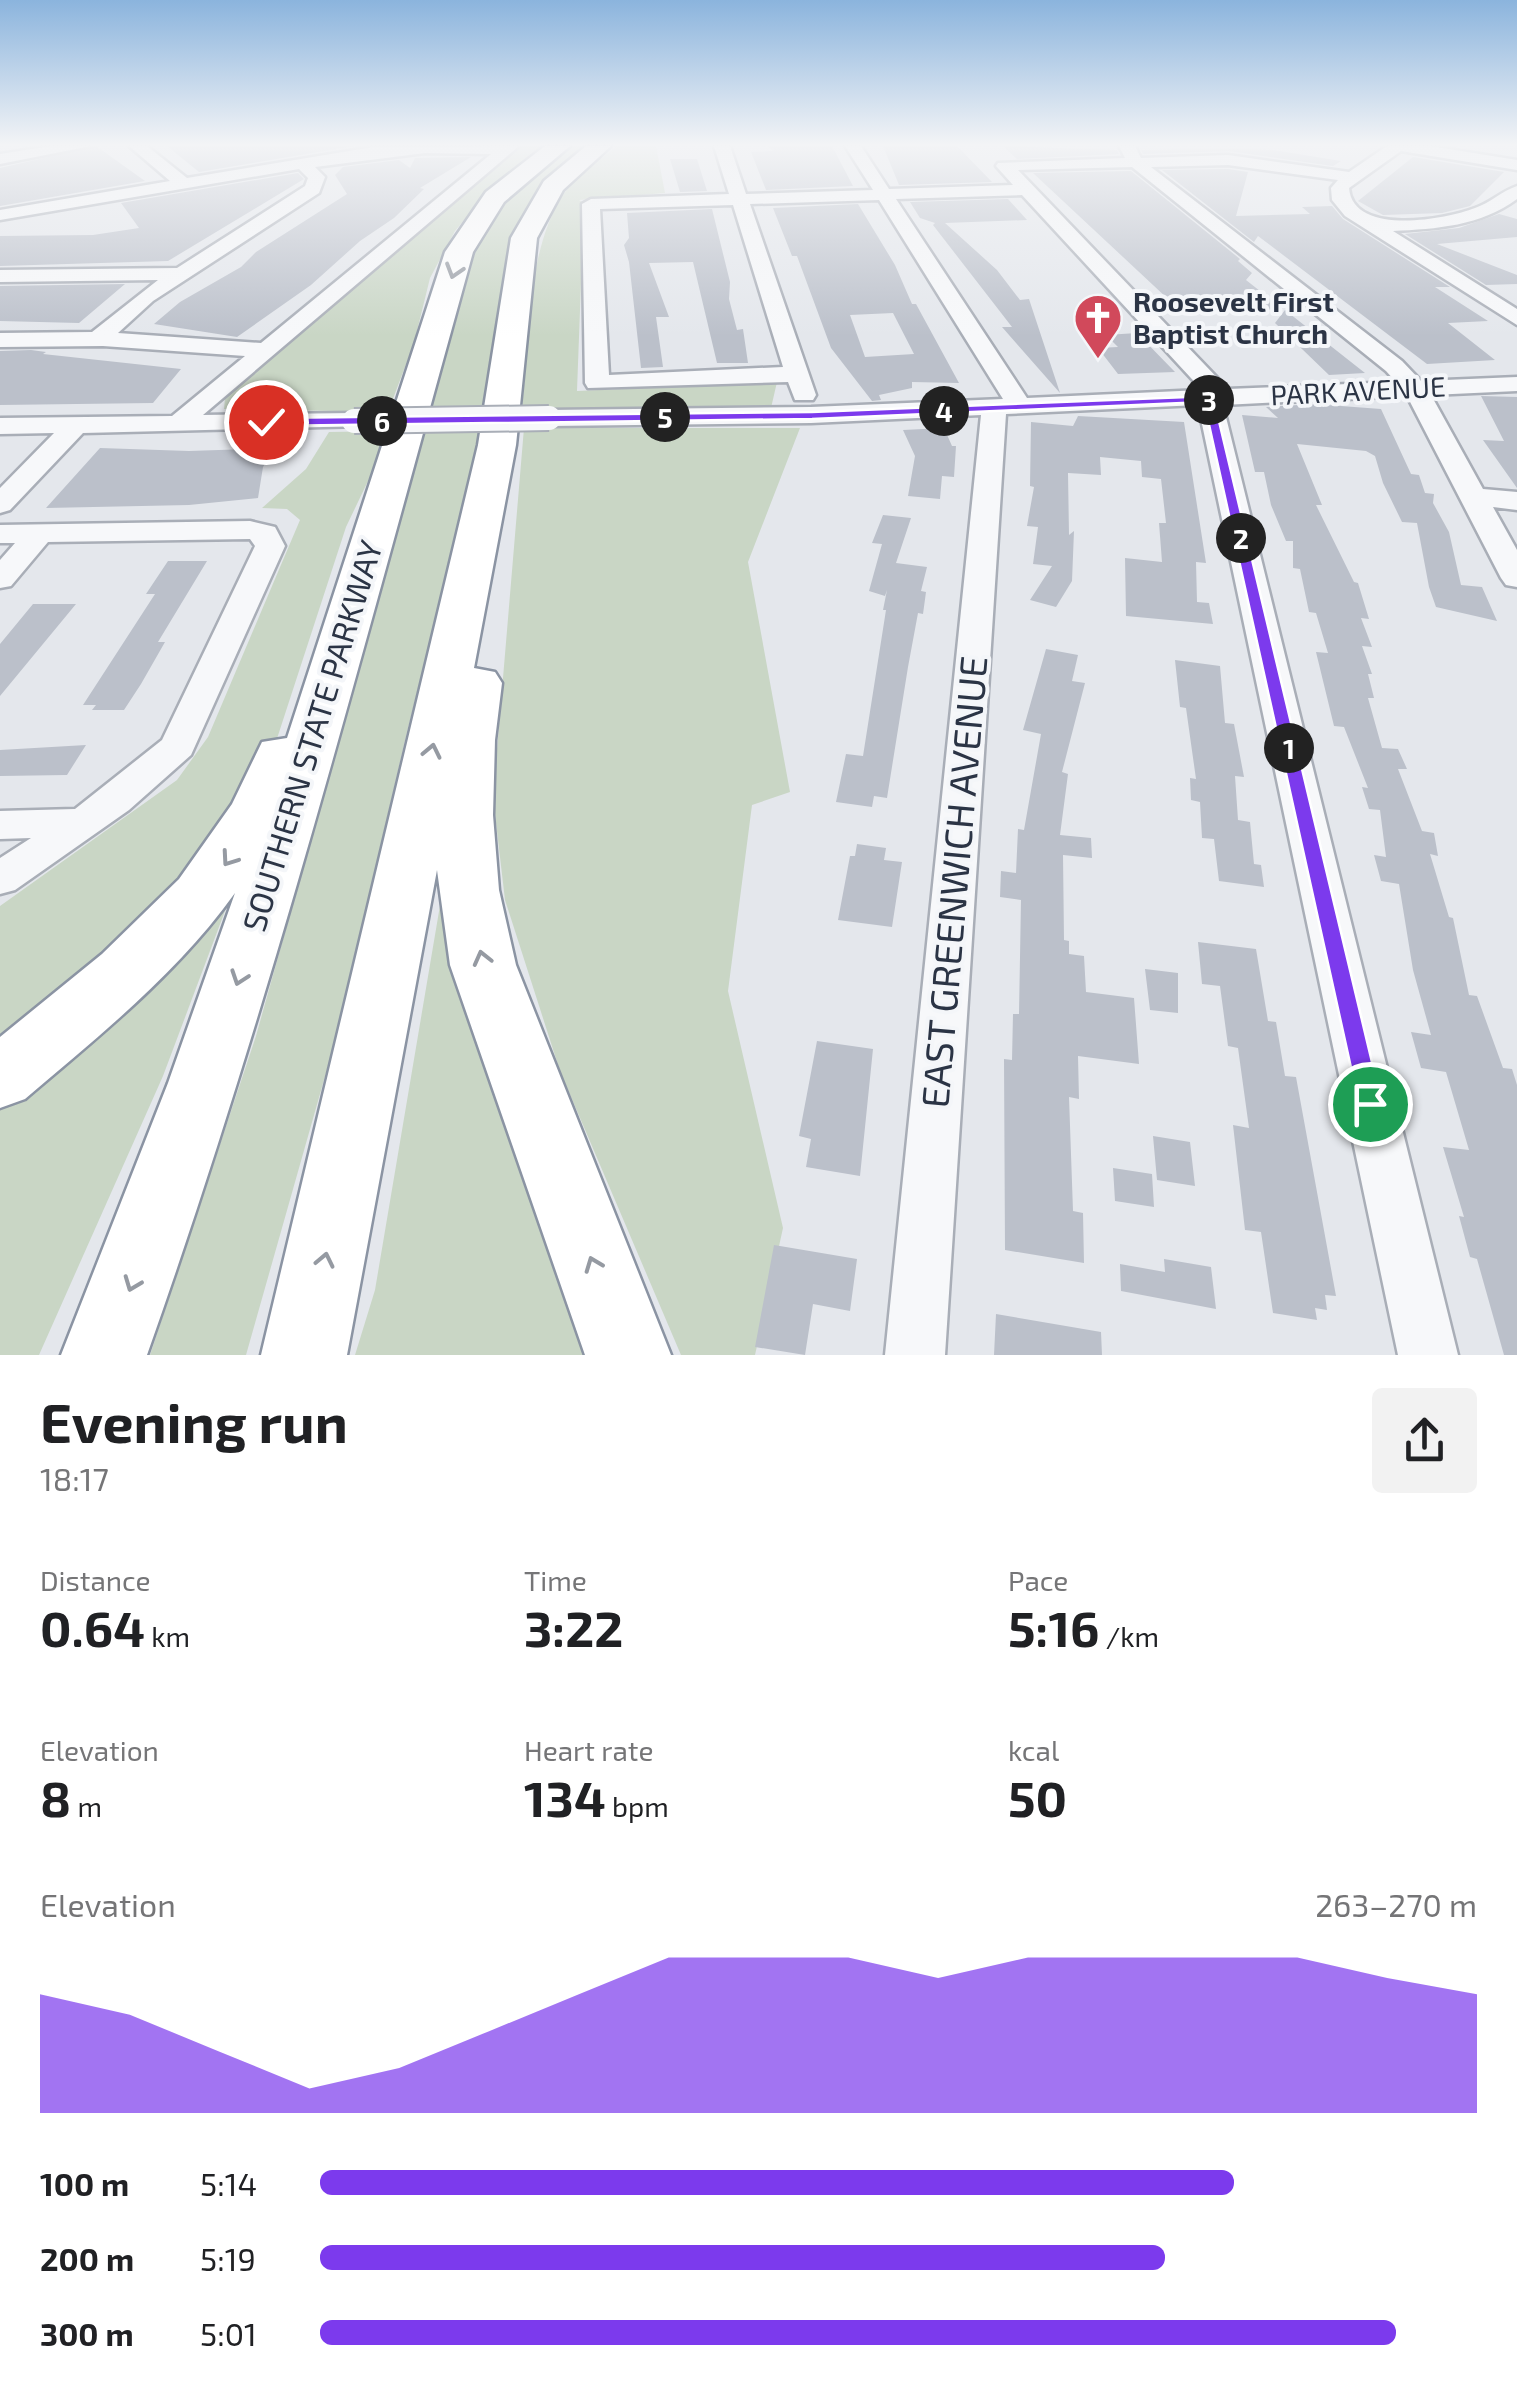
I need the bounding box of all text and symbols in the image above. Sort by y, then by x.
one-way arrow [445,262,466,279]
place label: Roosevelt First Baptist Church [1133,284,1334,350]
church icon: Roosevelt First Baptist Church [1072,292,1124,360]
street label: PARK AVENUE [1269,368,1446,412]
pin: 3 [1184,375,1234,425]
pin [224,380,309,465]
text: 3 [1201,383,1217,417]
pin: 4 [919,386,969,436]
pin: 5 [640,392,690,442]
text: 4 [935,394,953,428]
icon: check [239,395,294,450]
pin: 6 [357,396,407,446]
text: 5 [657,400,673,434]
text: 6 [374,404,390,438]
pin: 2 [1216,513,1266,563]
text: 2 [1233,521,1249,555]
street label: SOUTHERN STATE PARKWAY [233,535,389,935]
street label: EAST GREENWICH AVENUE [910,654,996,1110]
pin: 1 [1264,723,1314,773]
text: 1 [1283,731,1295,765]
one-way arrow [420,742,441,759]
one-way arrow [223,848,241,866]
one-way arrow [473,950,494,967]
one-way arrow [230,968,251,985]
pin [1328,1062,1413,1147]
icon: arrive [1343,1077,1398,1132]
one-way arrow [313,1252,334,1269]
one-way arrow [585,1256,605,1273]
one-way arrow [123,1275,143,1292]
text: Evening run [40,1388,348,1454]
button: share [1372,1388,1477,1493]
text: 18:17 [40,1459,109,1497]
text: Distance [40,1563,151,1597]
text: Time [524,1563,587,1597]
text: Pace [1008,1563,1068,1597]
text: 0.64 [40,1597,145,1657]
text: 3:22 [524,1597,623,1657]
text: 5:16 [1008,1597,1100,1657]
text: km [145,1619,190,1653]
text: /km [1100,1619,1159,1653]
text: Elevation [40,1733,159,1767]
text: Heart rate [524,1733,654,1767]
text: kcal [1008,1733,1059,1767]
text: 8 [40,1767,71,1827]
text: 134 [524,1767,606,1827]
text: 50 [1008,1767,1067,1827]
text: m [71,1789,102,1823]
text: bpm [606,1789,669,1823]
text: Elevation [40,1885,176,1923]
text: 263–270 m [1315,1885,1477,1923]
text: 100 m [40,2164,129,2202]
text: 5:14 [200,2164,257,2202]
text: 200 m [40,2239,134,2277]
text: 5:19 [200,2239,256,2277]
text: 300 m [40,2314,134,2352]
text: 5:01 [200,2314,257,2352]

